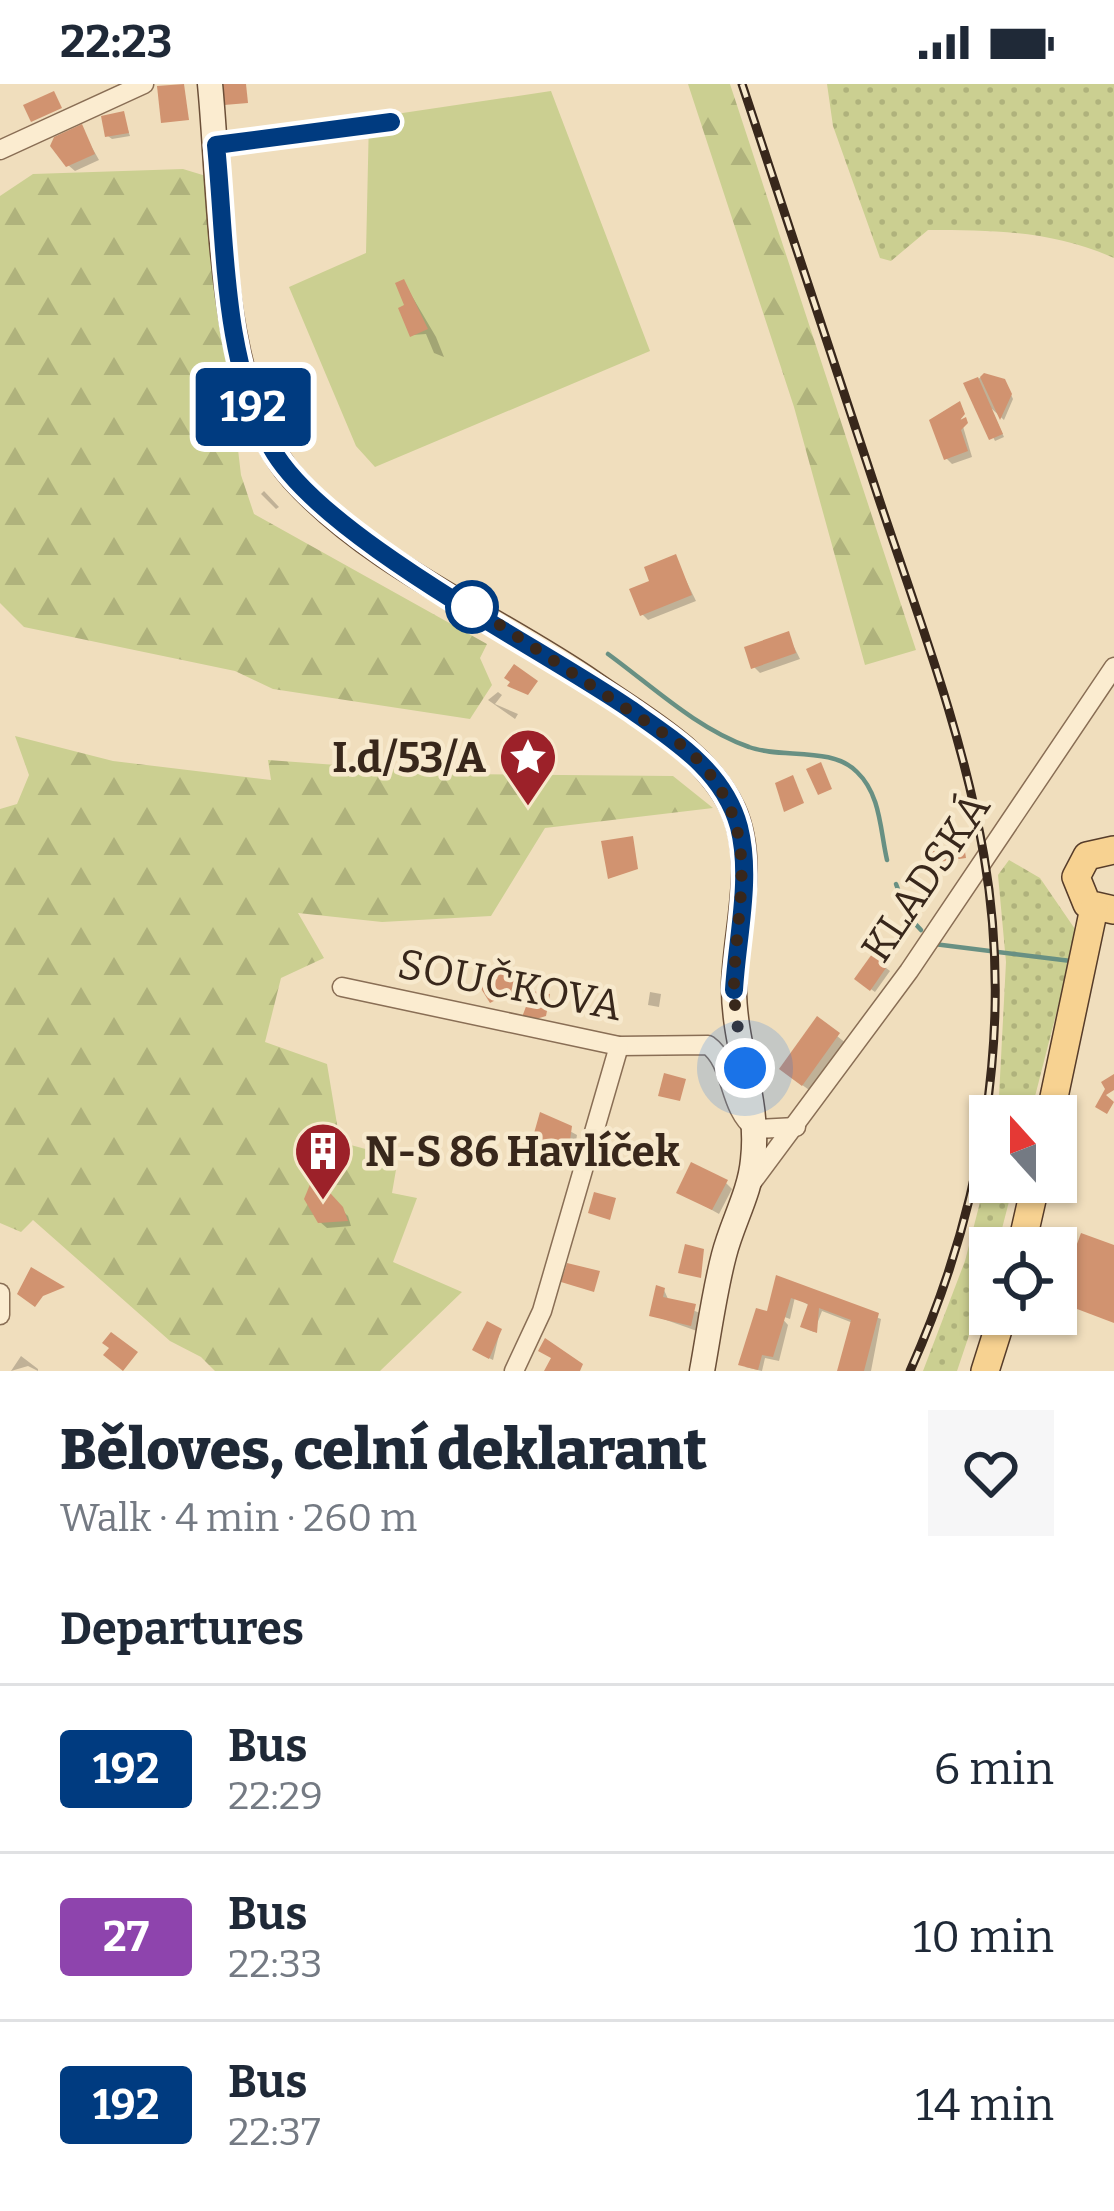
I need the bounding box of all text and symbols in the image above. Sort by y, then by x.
text: 22:23 [60,15,172,69]
line badge: 192 [184,368,322,446]
text: 192 [220,382,286,432]
unlabelled marker [447,582,497,632]
place icon: I.d/53/A [497,726,559,808]
place label: I.d/53/A [332,733,486,783]
street label: KLADSKÁ [850,783,1001,971]
street label: SOUČKOVA [394,938,626,1031]
your location [715,1038,775,1098]
north arrow [969,1095,1077,1203]
map controls [969,1095,1077,1335]
building icon: N-S 86 Havlíček [292,1120,354,1202]
place label: N-S 86 Havlíček [365,1127,680,1177]
button: locate [969,1227,1077,1335]
button: heart [928,1410,1054,1536]
text: Běloves, celní deklarant [60,1416,707,1484]
text: Walk · 4 min · 260 m [60,1495,417,1541]
text: Departures [60,1602,304,1656]
text: Bus [228,1719,307,1773]
text: 6 min [934,1742,1054,1796]
text: 192 [93,1744,159,1794]
text: 22:29 [228,1773,323,1819]
text: Bus [228,1887,307,1941]
text: 10 min [913,1910,1054,1964]
text: 27 [103,1912,149,1962]
text: 22:33 [228,1941,322,1987]
text: Bus [228,2055,307,2109]
text: 14 min [916,2078,1054,2132]
text: 192 [93,2080,159,2130]
text: 22:37 [228,2109,320,2155]

